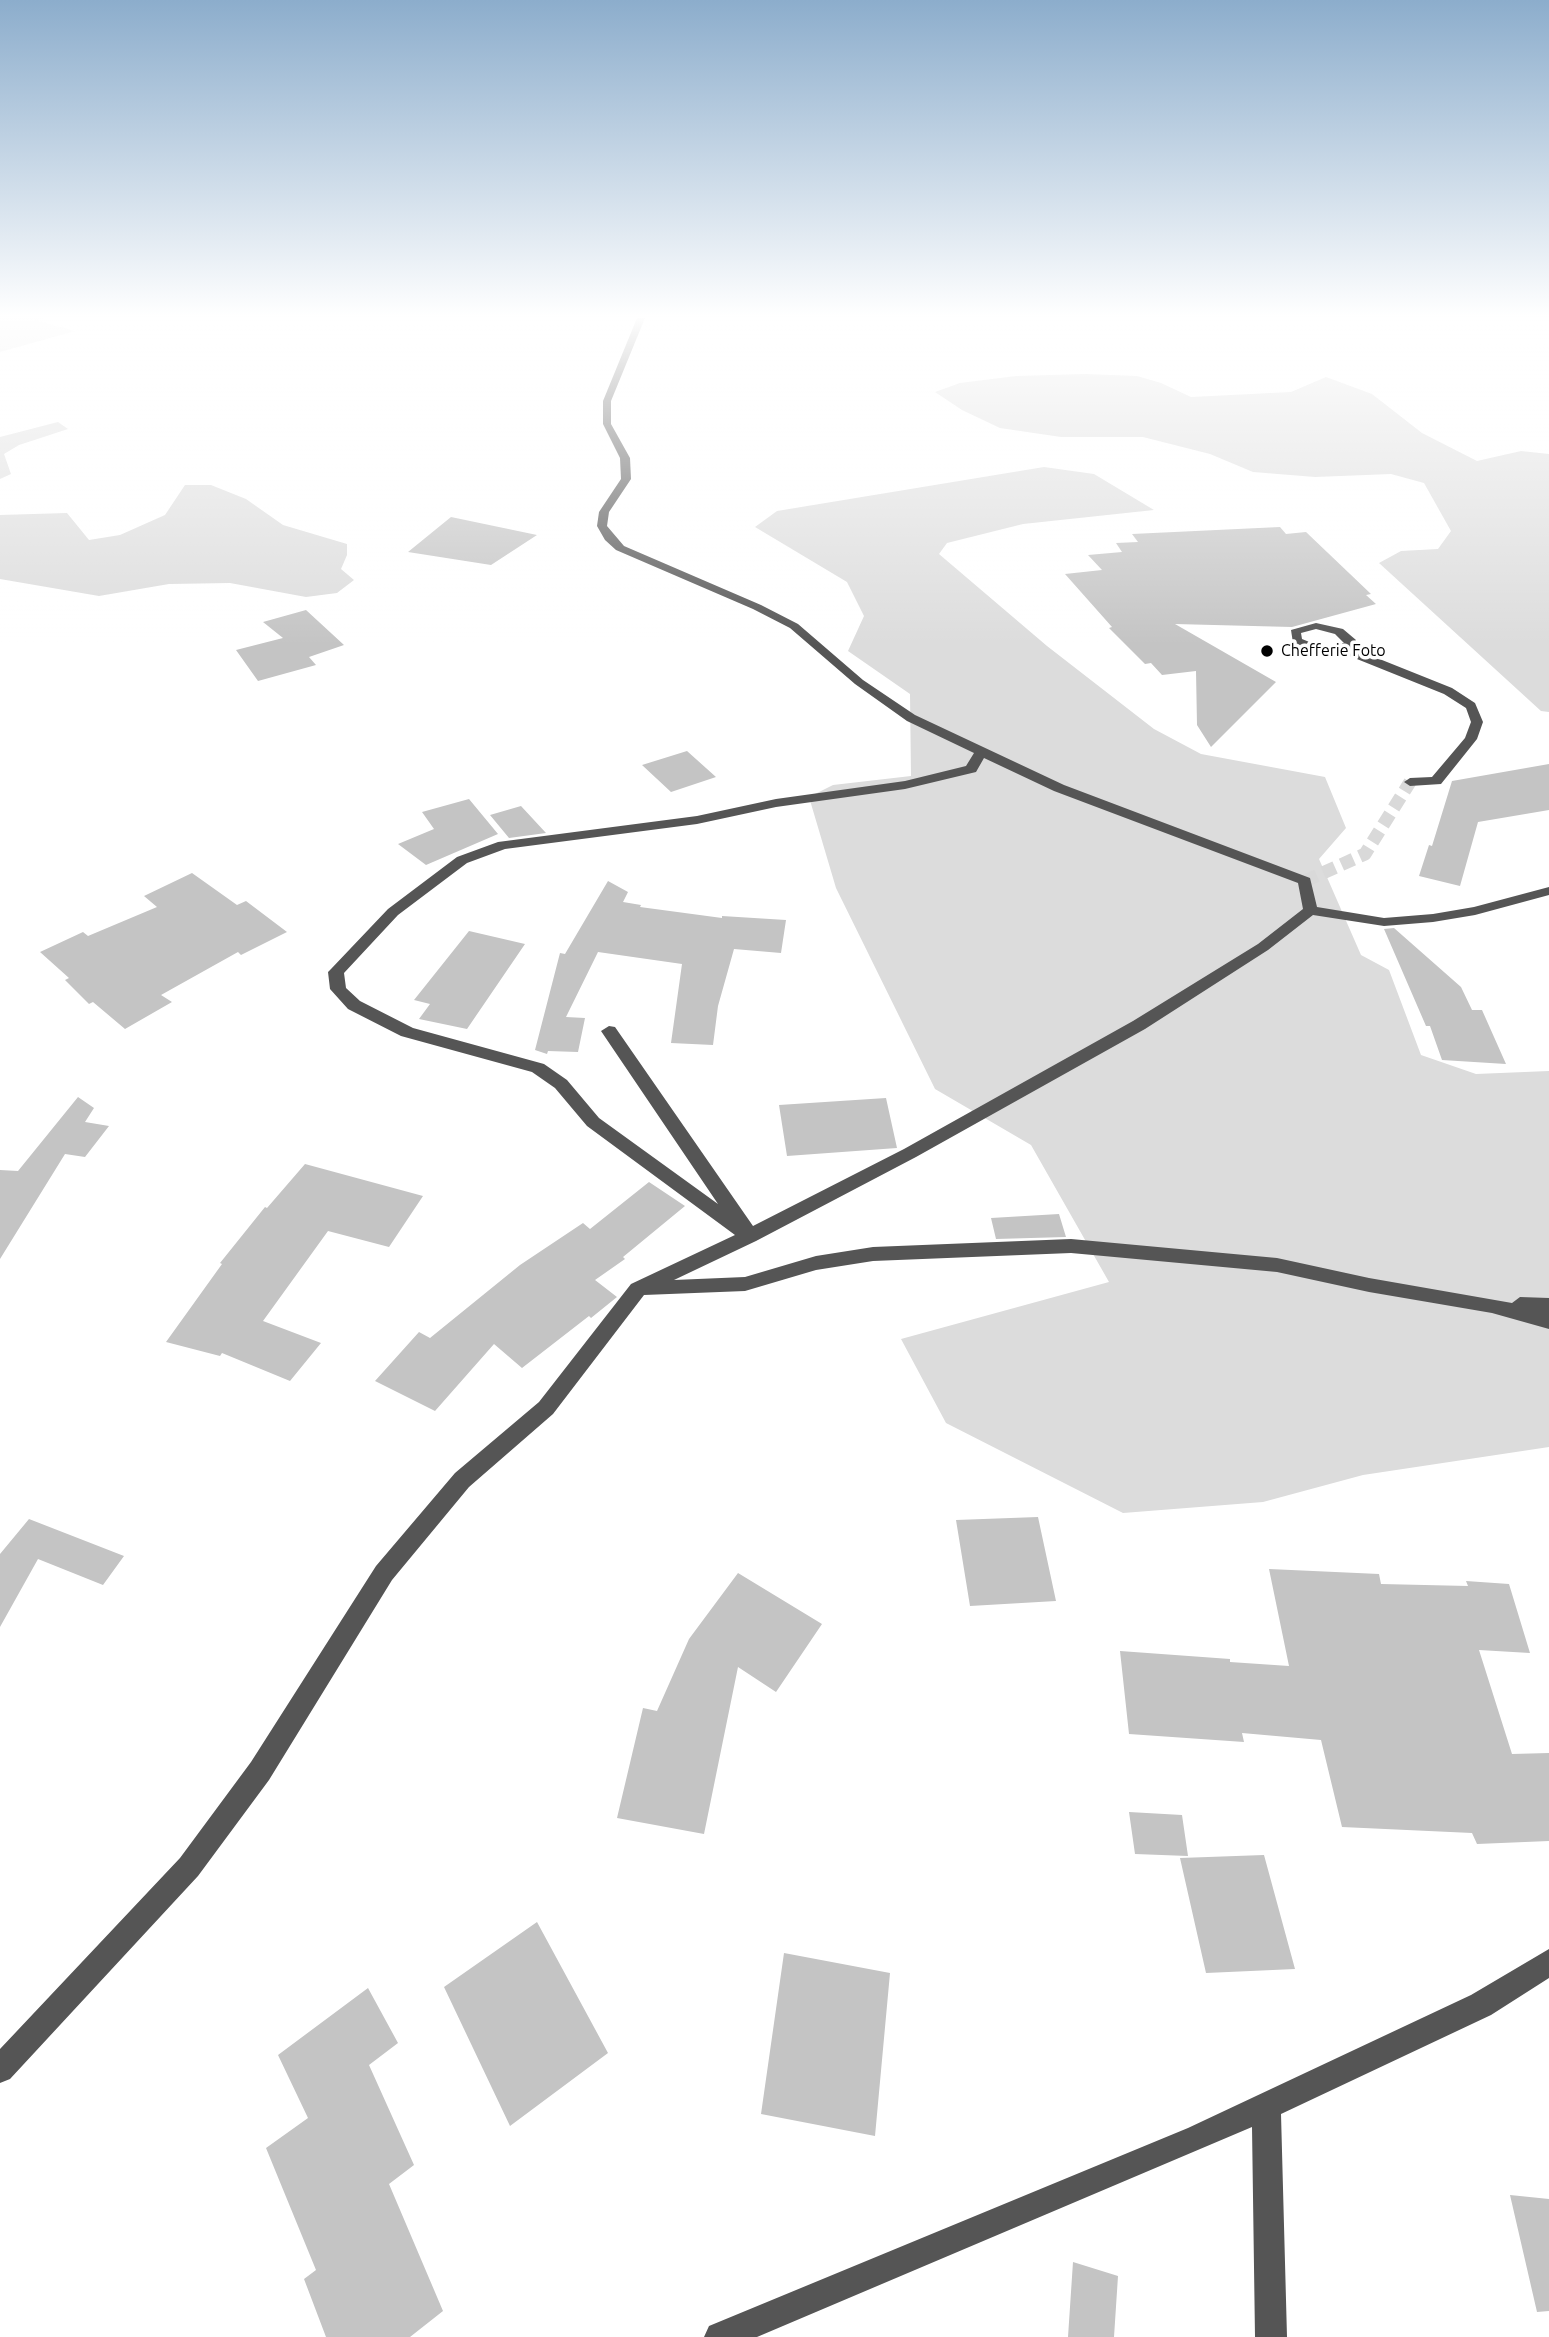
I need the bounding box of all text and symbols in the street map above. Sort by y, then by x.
place label: Chefferie Foto [1281,641,1386,661]
marker: Chefferie Foto [1259,643,1275,659]

